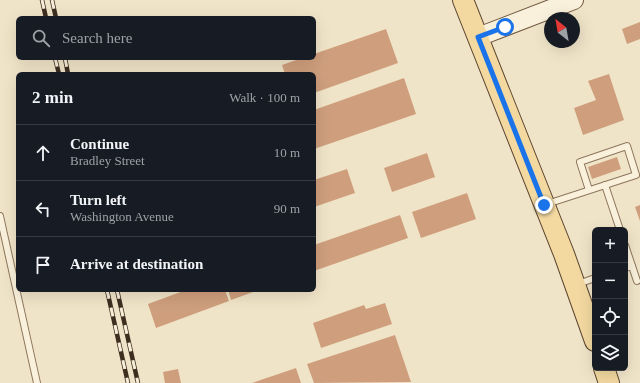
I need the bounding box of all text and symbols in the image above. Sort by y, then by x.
north arrow [544,12,580,48]
search box [16,16,316,60]
route start [496,18,514,36]
icon: search [30,27,52,49]
text: Search here [62,30,132,46]
text: 2 min [32,88,73,107]
text: Walk · 100 m [229,90,300,105]
text: Continue [70,136,129,152]
icon: ahead [32,142,54,164]
text: 10 m [274,145,300,160]
text: Bradley Street [70,153,145,168]
text: Turn left [70,192,127,208]
route end [535,196,553,214]
icon: left [32,198,54,220]
text: 90 m [274,201,300,216]
text: Washington Avenue [70,209,174,224]
map controls [592,227,628,371]
button: + [592,227,628,263]
icon: arrive [32,254,54,276]
text: Arrive at destination [70,256,203,272]
button: − [592,263,628,299]
button: locate [592,299,628,335]
button: layers [592,335,628,371]

